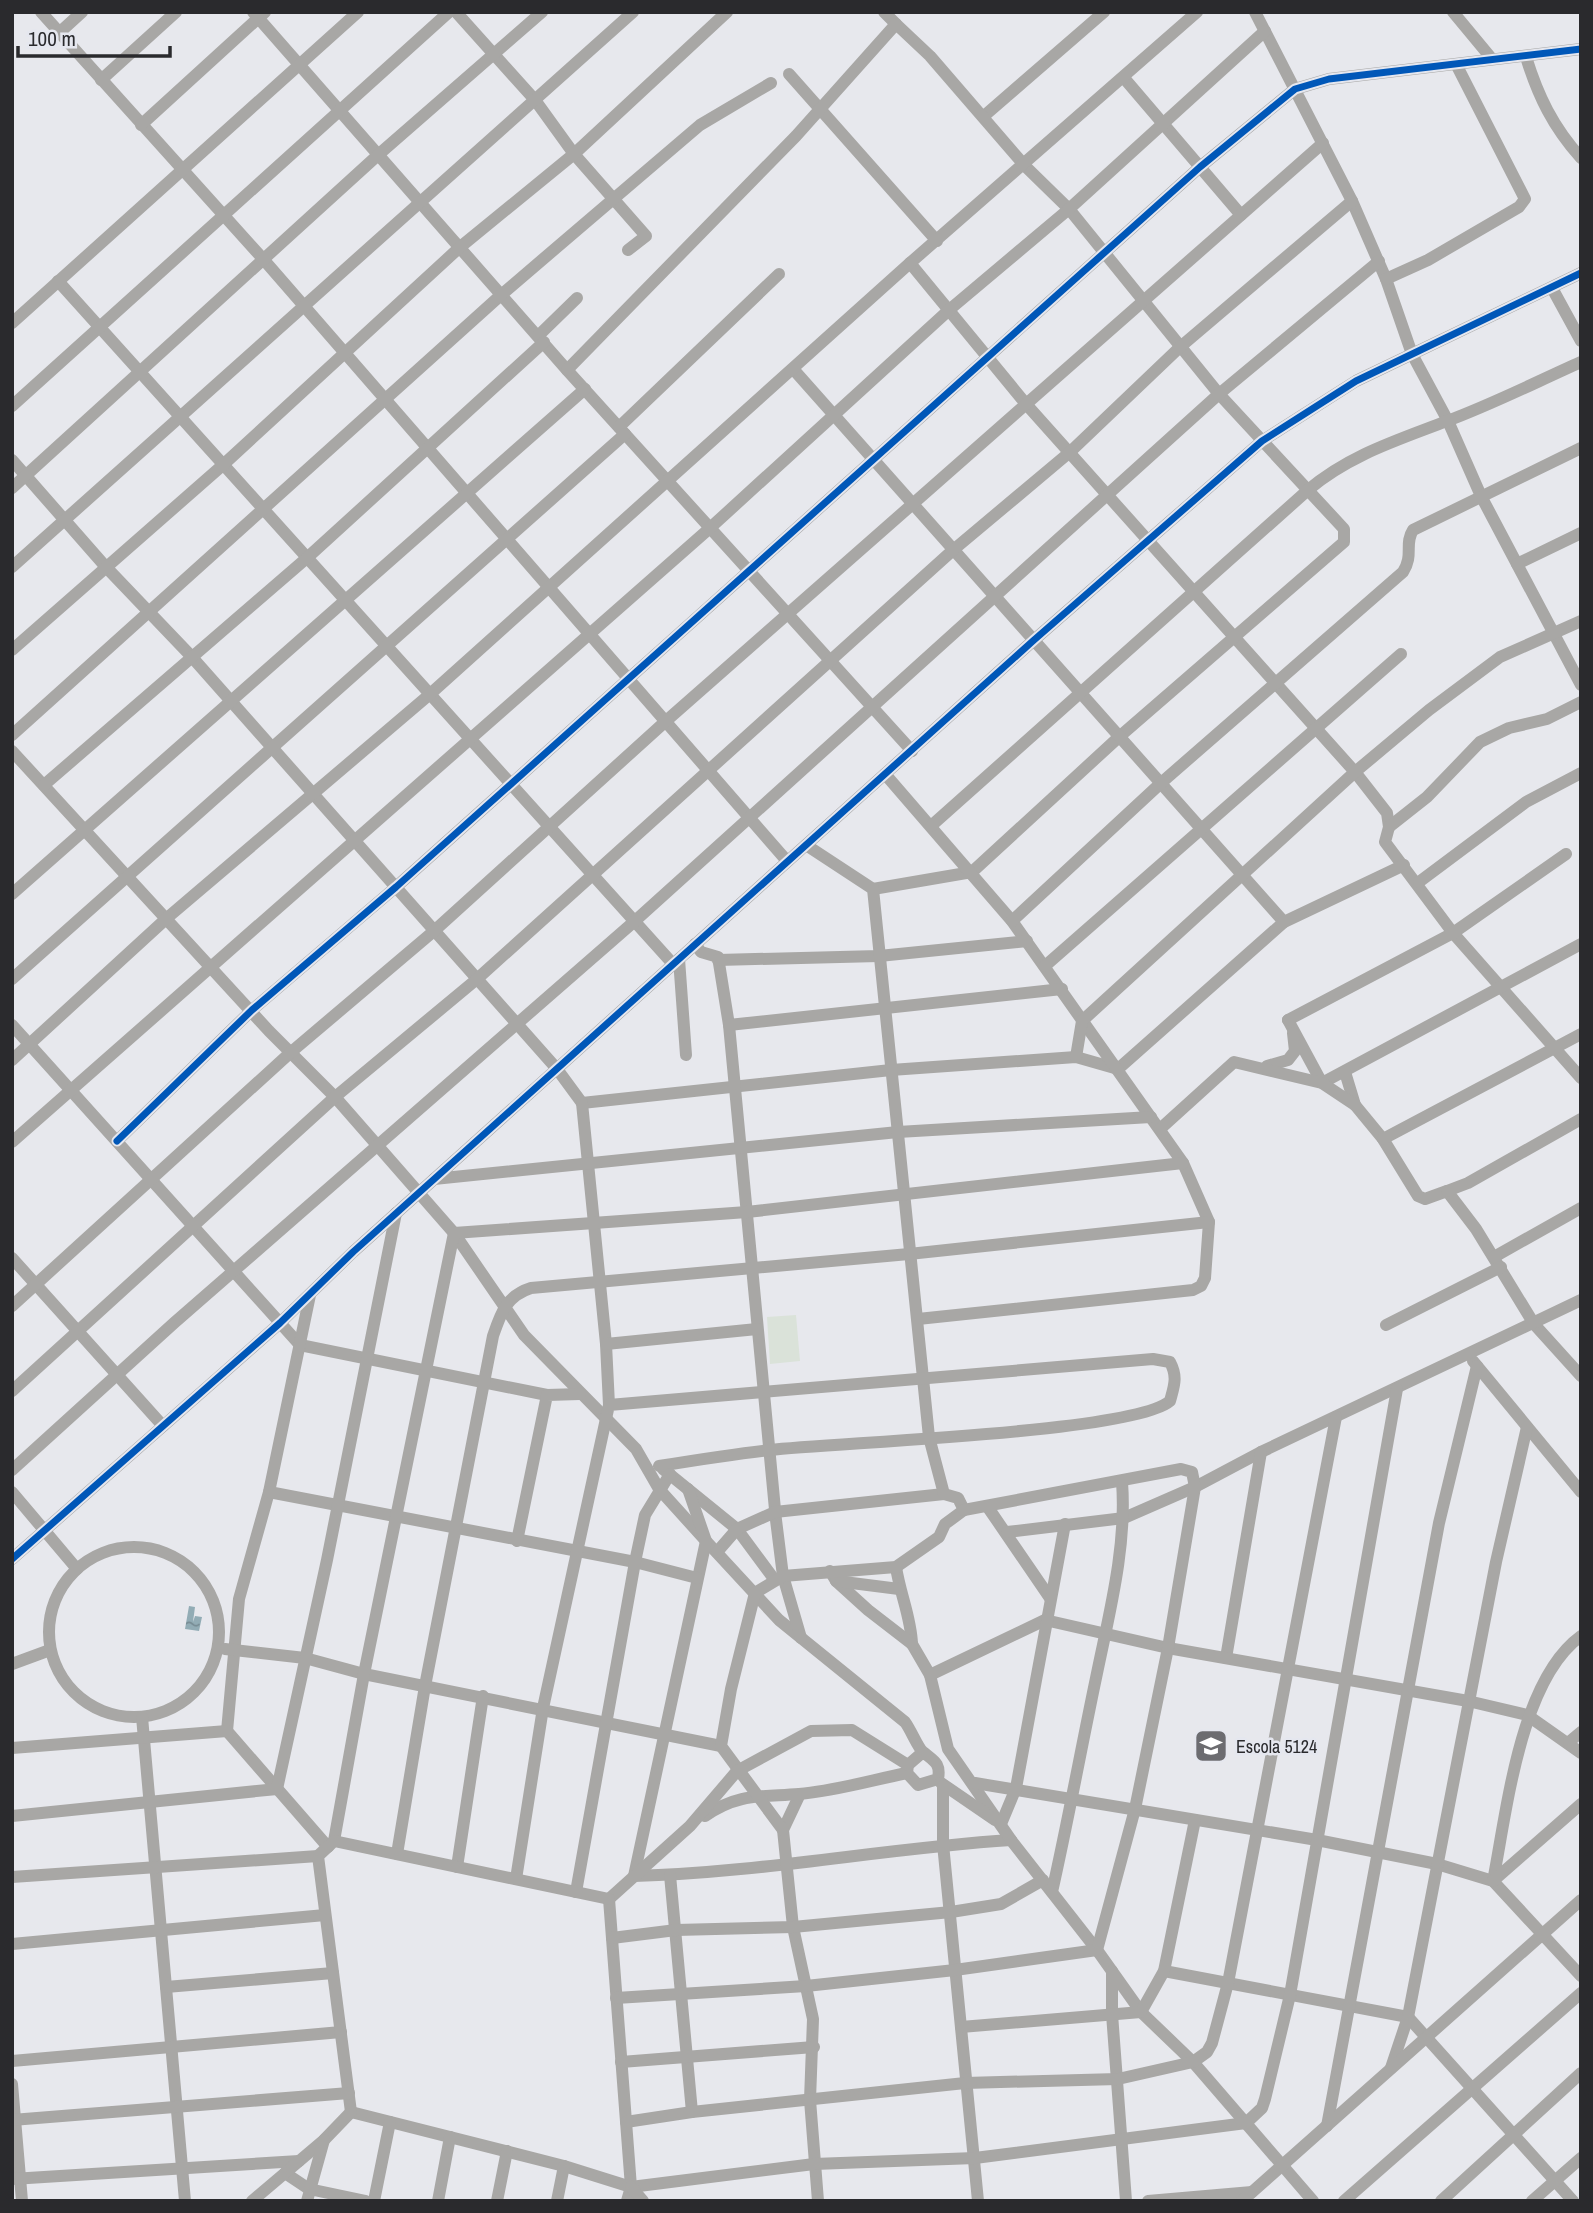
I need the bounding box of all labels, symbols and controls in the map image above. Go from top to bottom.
scale bar [18,14,170,58]
text: 100 m [28,24,76,53]
school or university icon: Escola 5124 [1192,1727,1230,1765]
place label: Escola 5124 [1236,1734,1317,1759]

